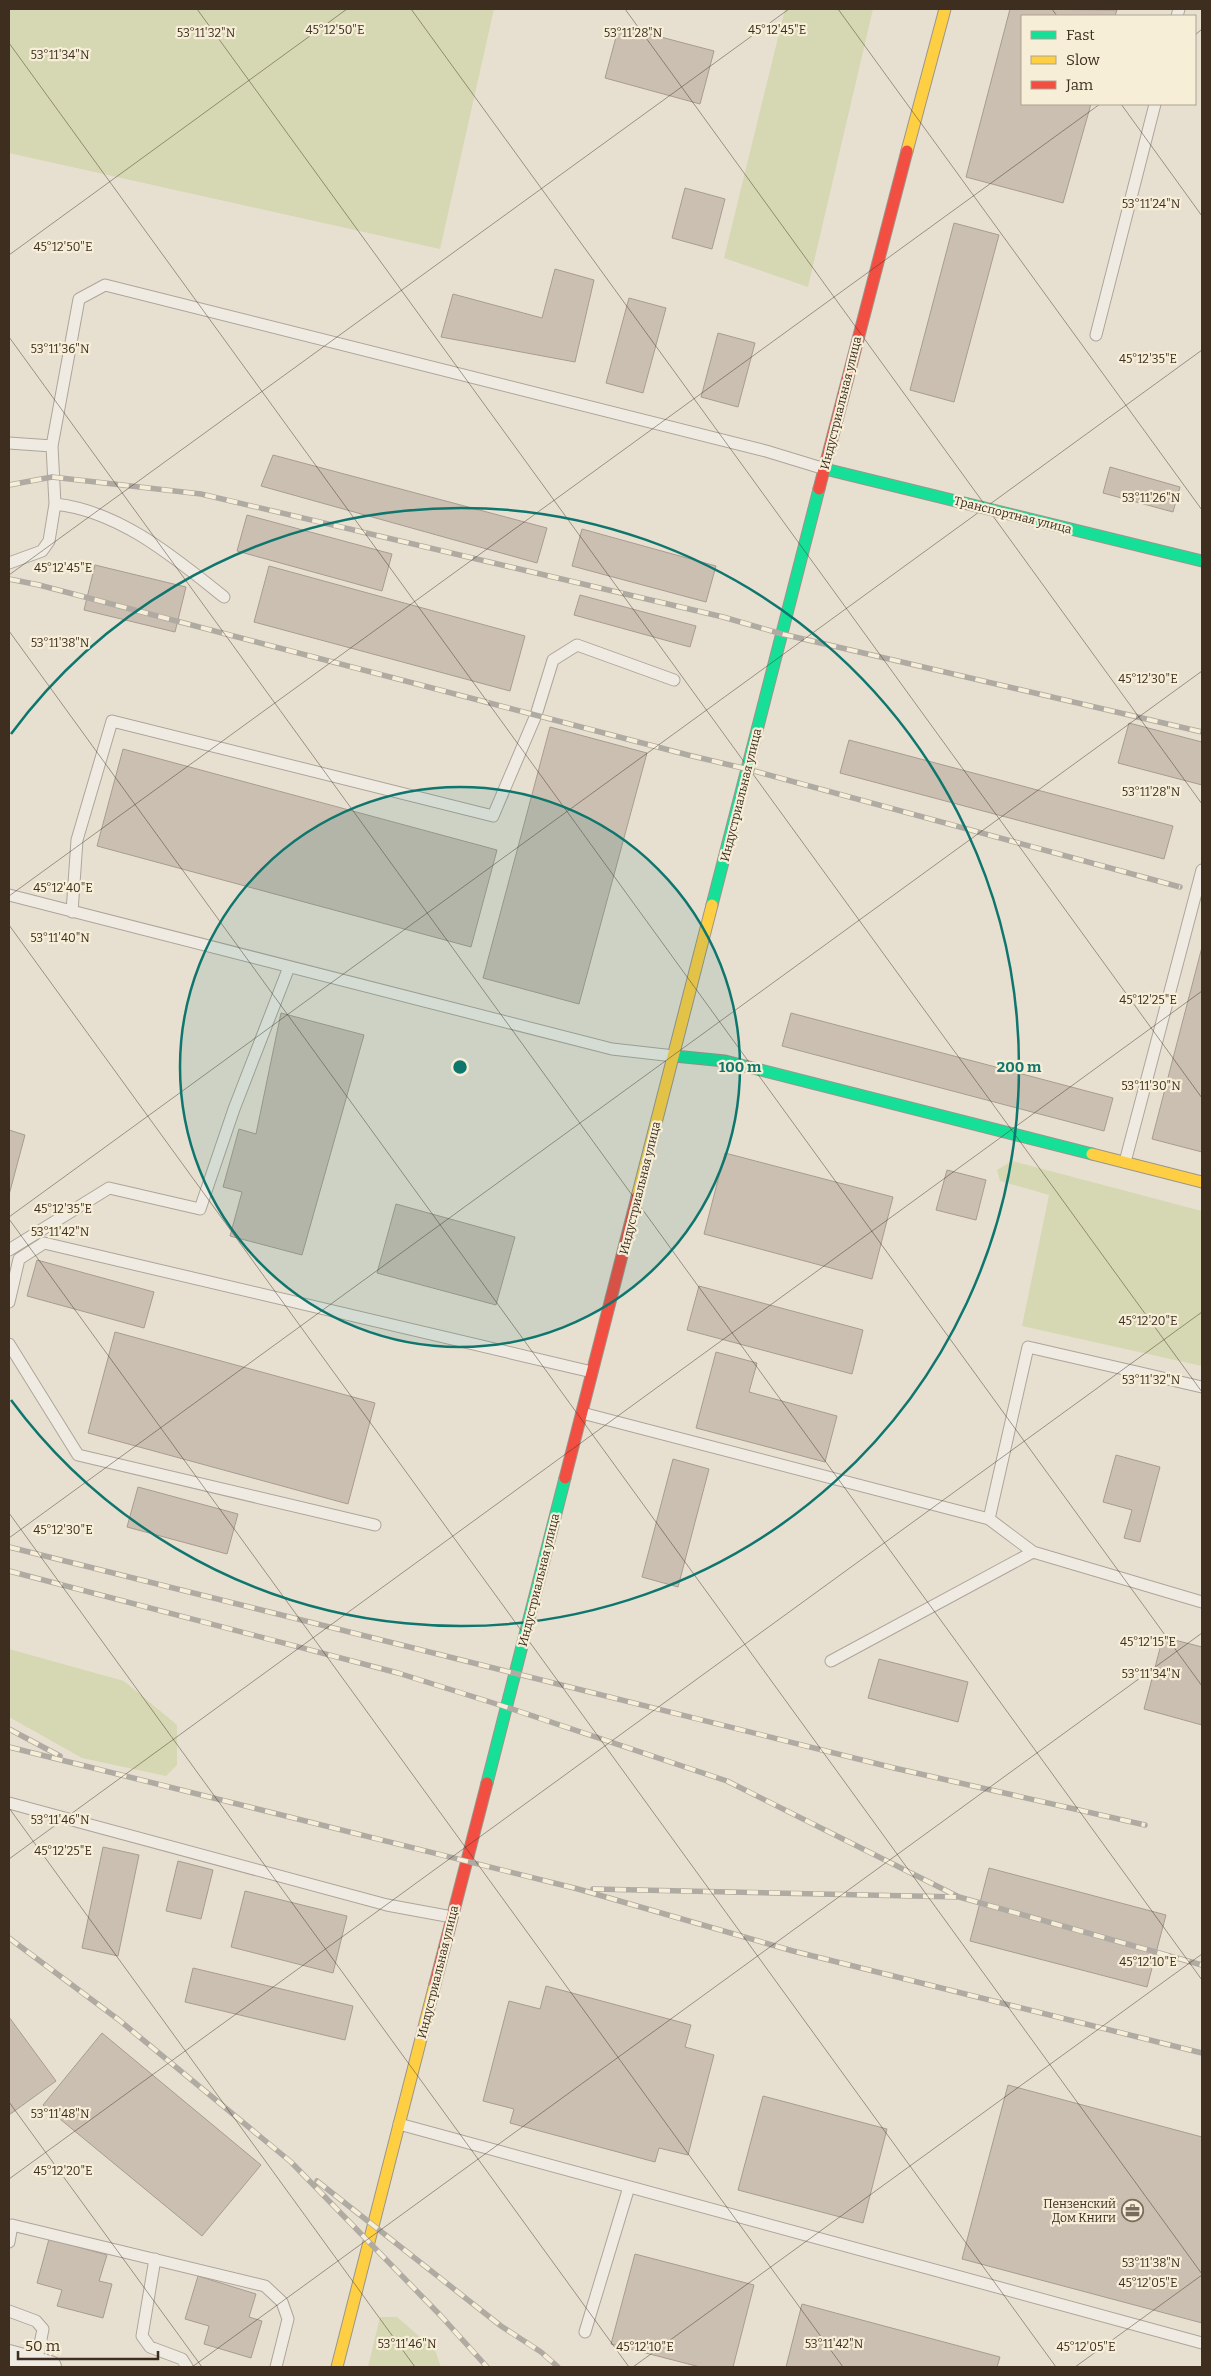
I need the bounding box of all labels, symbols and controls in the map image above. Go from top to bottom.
legend [1021,15,1196,105]
text: 45°12'50"E [306,23,364,37]
text: 45°12'45"E [748,23,806,37]
text: 53°11'32"N [177,26,236,40]
text: 53°11'28"N [604,26,663,40]
text: Fast [1066,26,1095,44]
text: 53°11'34"N [31,48,90,62]
text: Slow [1066,51,1101,69]
text: Jam [1065,76,1094,94]
text: 53°11'24"N [1122,197,1181,211]
text: 45°12'50"E [34,240,92,254]
street label: Индустриальная улица [818,334,864,471]
text: 53°11'36"N [31,342,90,356]
text: 45°12'35"E [1119,352,1177,366]
text: 53°11'26"N [1122,491,1181,505]
street label: Транспортная улица [953,494,1074,537]
text: 45°12'45"E [34,561,92,575]
text: 53°11'38"N [31,636,90,650]
text: 45°12'30"E [1118,672,1178,686]
street label: Индустриальная улица [718,726,764,863]
text: 53°11'28"N [1122,785,1181,799]
text: 45°12'40"E [33,881,93,895]
text: 53°11'40"N [30,931,90,945]
text: 45°12'25"E [1119,993,1177,1007]
centre of rings [451,1058,469,1076]
text: 100 m [719,1058,762,1076]
text: 200 m [997,1058,1042,1076]
text: 53°11'30"N [1121,1079,1181,1093]
street label: Индустриальная улица [617,1119,663,1256]
text: 45°12'35"E [34,1202,92,1216]
text: 53°11'42"N [31,1225,90,1239]
text: 45°12'20"E [1118,1314,1178,1328]
text: 53°11'32"N [1122,1373,1181,1387]
street label: Индустриальная улица [516,1511,562,1648]
text: 45°12'30"E [33,1523,93,1537]
text: 45°12'15"E [1120,1635,1176,1649]
text: 53°11'34"N [1122,1667,1181,1681]
text: 53°11'46"N [30,1813,90,1827]
text: 45°12'25"E [34,1844,92,1858]
street label: Индустриальная улица [415,1903,461,2040]
text: 45°12'10"E [1119,1955,1177,1969]
text: 53°11'48"N [31,2107,90,2121]
text: 45°12'20"E [33,2164,93,2178]
place label: Пензенский Дом Книги [1043,2197,1116,2225]
office icon: Пензенский Дом Книги [1120,2199,1144,2223]
text: 53°11'38"N [1122,2256,1181,2270]
text: 45°12'05"E [1119,2276,1177,2290]
scale bar [18,2328,158,2360]
text: 50 m [25,2337,61,2355]
text: 53°11'46"N [377,2337,437,2351]
text: 53°11'42"N [805,2337,864,2351]
text: 45°12'10"E [616,2340,674,2354]
text: 45°12'05"E [1057,2340,1115,2354]

